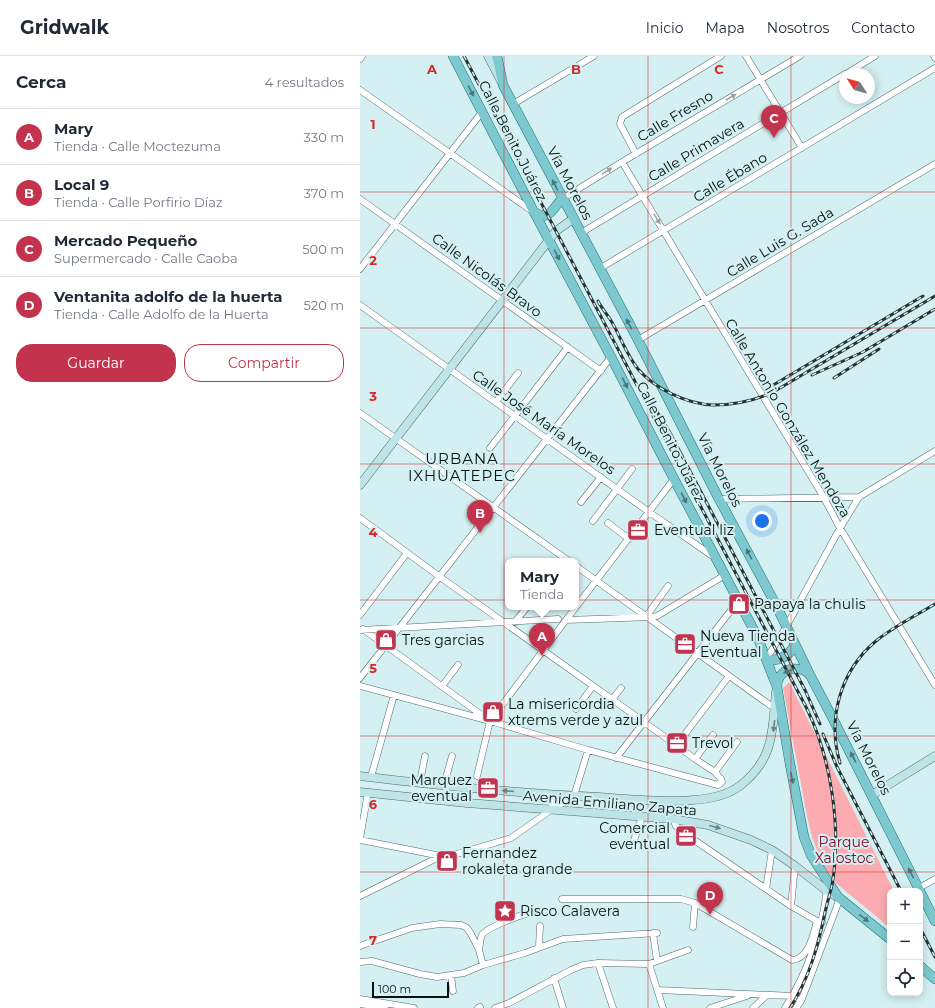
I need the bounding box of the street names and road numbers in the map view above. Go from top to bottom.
street label: Calle Benito Juárez [475,77,551,205]
street label: Calle Fresno [634,86,716,146]
street label: Calle Primavera [645,114,747,186]
street label: Vía Morelos [543,143,597,223]
street label: Calle Ébano [690,148,770,206]
street label: Calle Luis G. Sada [723,203,837,281]
street label: Calle Nicolás Bravo [428,229,546,321]
street label: Calle Antonio González Mendoza [721,315,855,521]
street label: Calle José María Morelos [469,366,619,478]
street label: Calle Benito Juárez [633,378,709,506]
street label: Vía Morelos [694,430,746,510]
street label: Vía Morelos [843,718,895,798]
street label: Avenida Emiliano Zapata [522,786,698,820]

